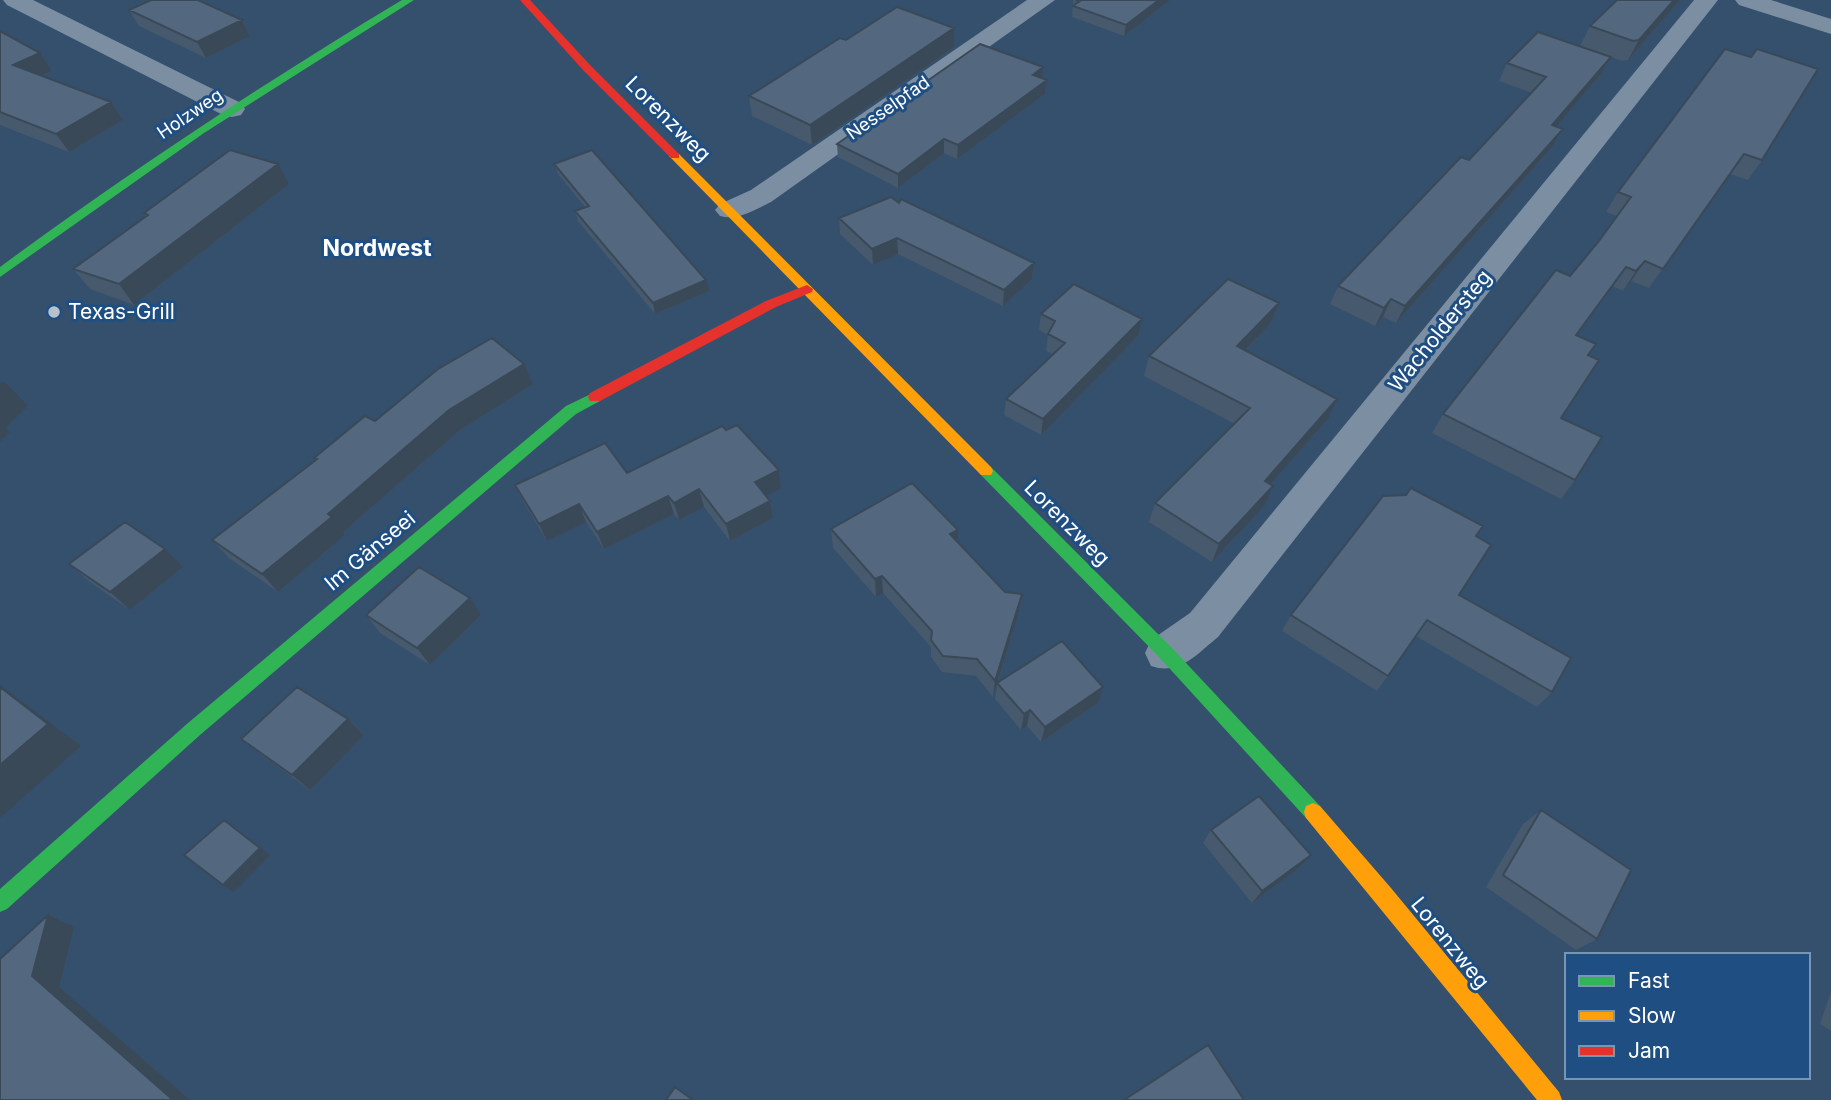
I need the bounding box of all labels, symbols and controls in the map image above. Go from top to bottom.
street label: Lorenzweg [621,71,716,166]
street label: Nesselpfad [842,71,933,144]
street label: Holzweg [153,84,226,143]
district label: Nordwest [322,234,432,262]
street label: Wacholdersteg [1383,265,1496,397]
place label: Texas-Grill [68,299,175,324]
marker: Texas-Grill [46,304,62,320]
street label: Lorenzweg [1020,475,1115,570]
street label: Im Gänseei [319,506,420,596]
street label: Lorenzweg [1406,892,1495,993]
legend [1565,953,1810,1079]
text: Fast [1628,968,1670,993]
text: Slow [1628,1003,1676,1028]
text: Jam [1628,1038,1670,1063]

